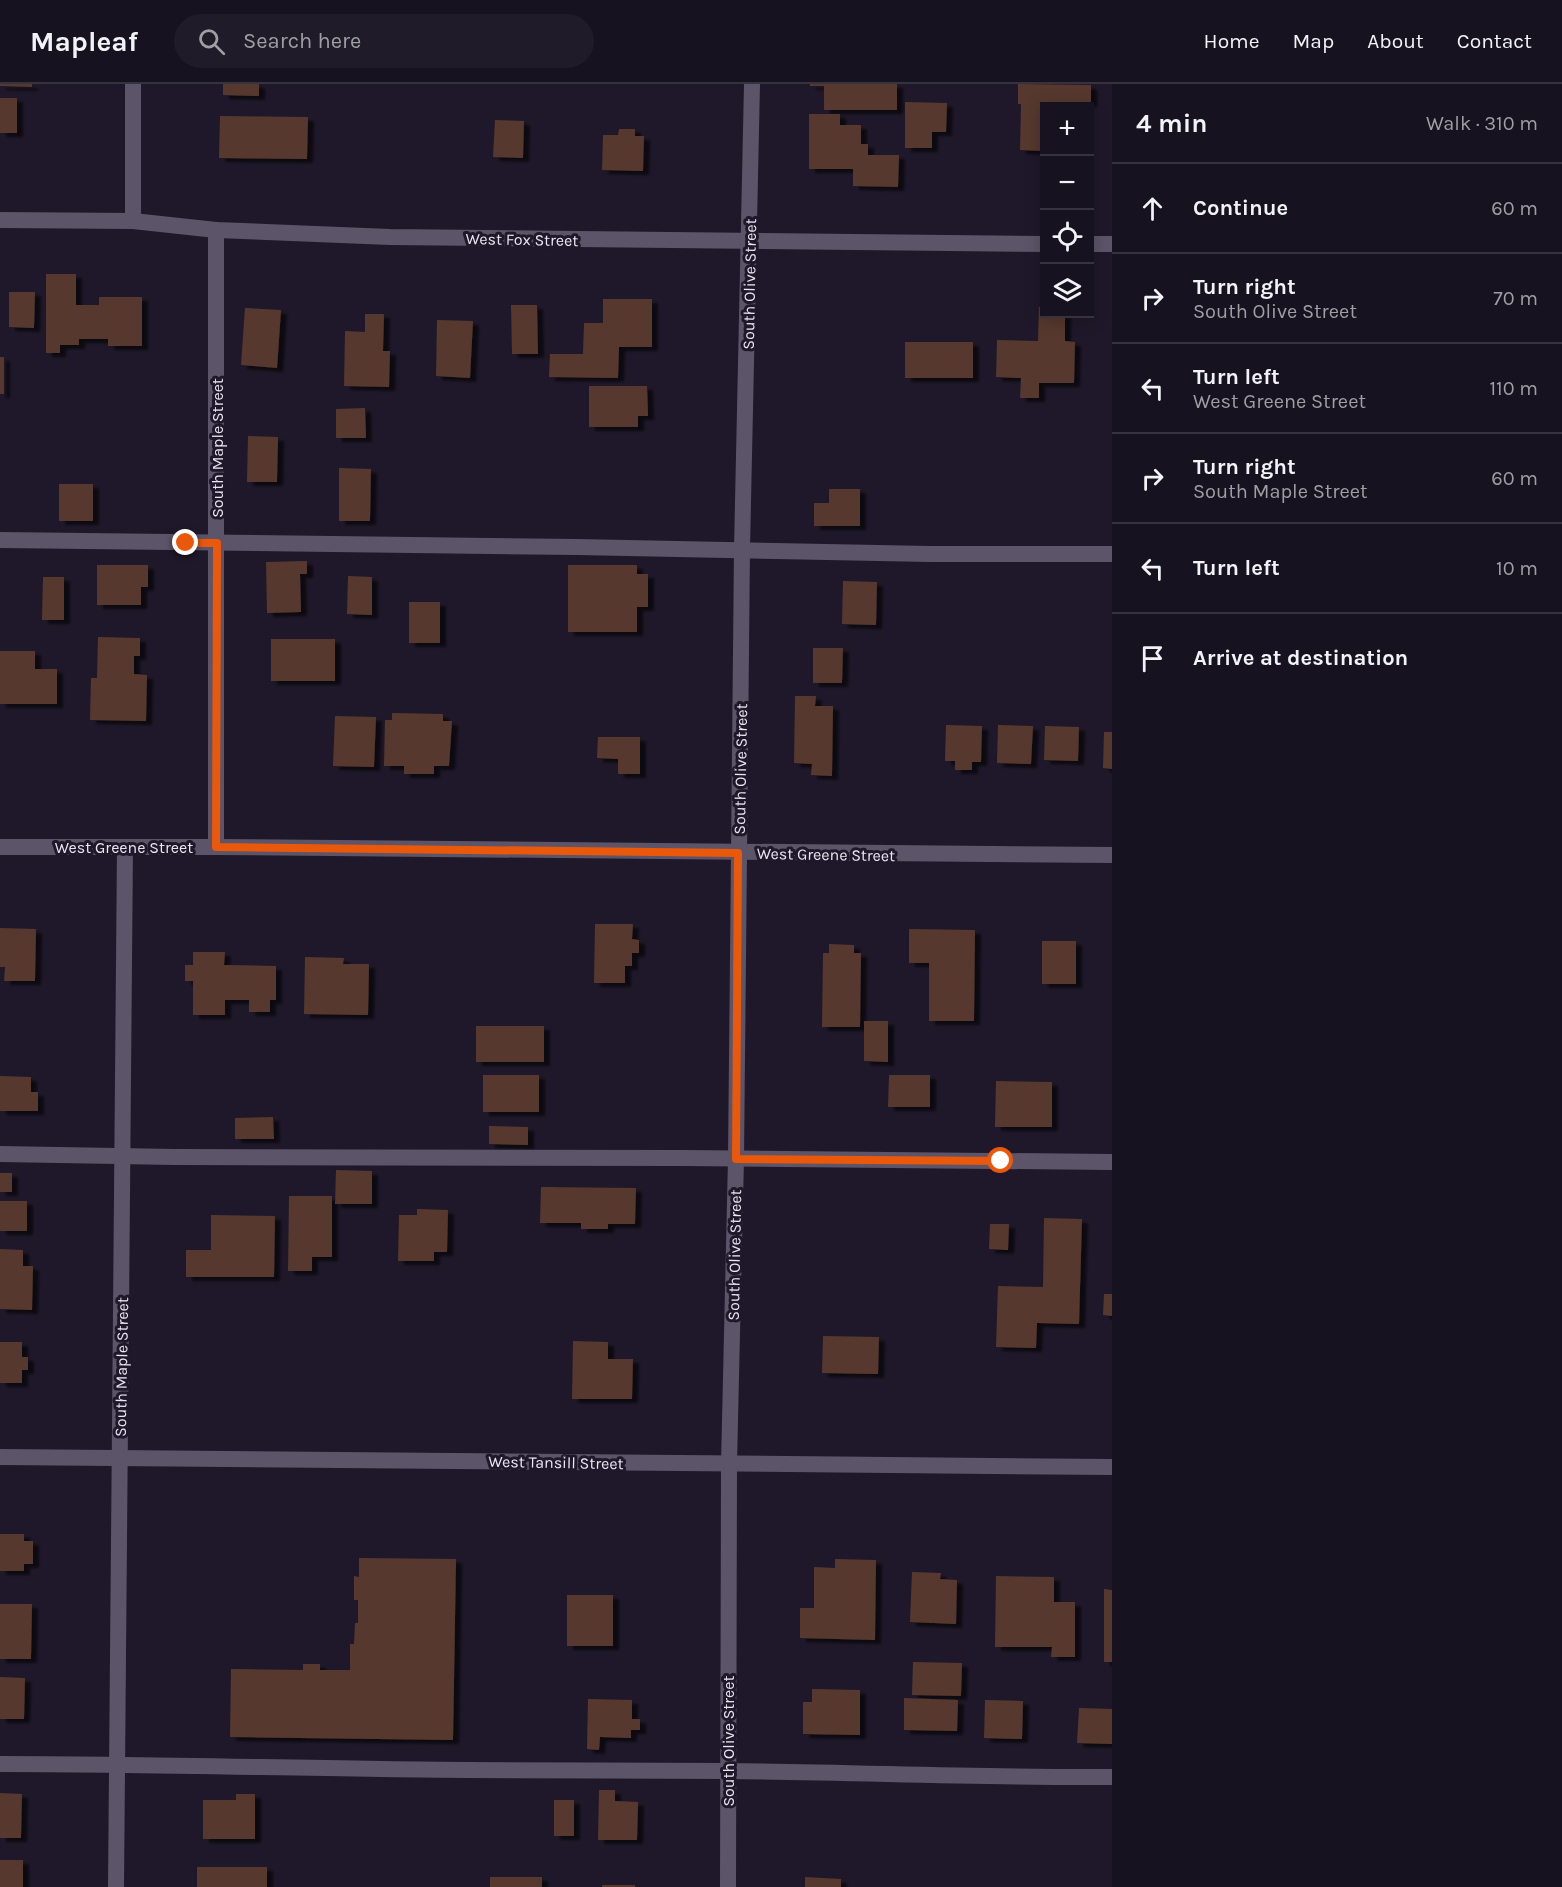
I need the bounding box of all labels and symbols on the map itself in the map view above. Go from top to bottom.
street label: South Olive Street [739,218,760,350]
street label: West Fox Street [465,229,579,250]
street label: South Maple Street [208,378,227,518]
route end [172,529,198,555]
street label: South Olive Street [730,703,751,835]
street label: West Greene Street [55,838,193,857]
street label: West Greene Street [757,844,895,865]
route start [987,1147,1013,1173]
street label: South Olive Street [724,1189,745,1321]
street label: South Maple Street [111,1297,132,1437]
street label: West Tansill Street [488,1452,624,1473]
street label: South Olive Street [719,1675,738,1807]

